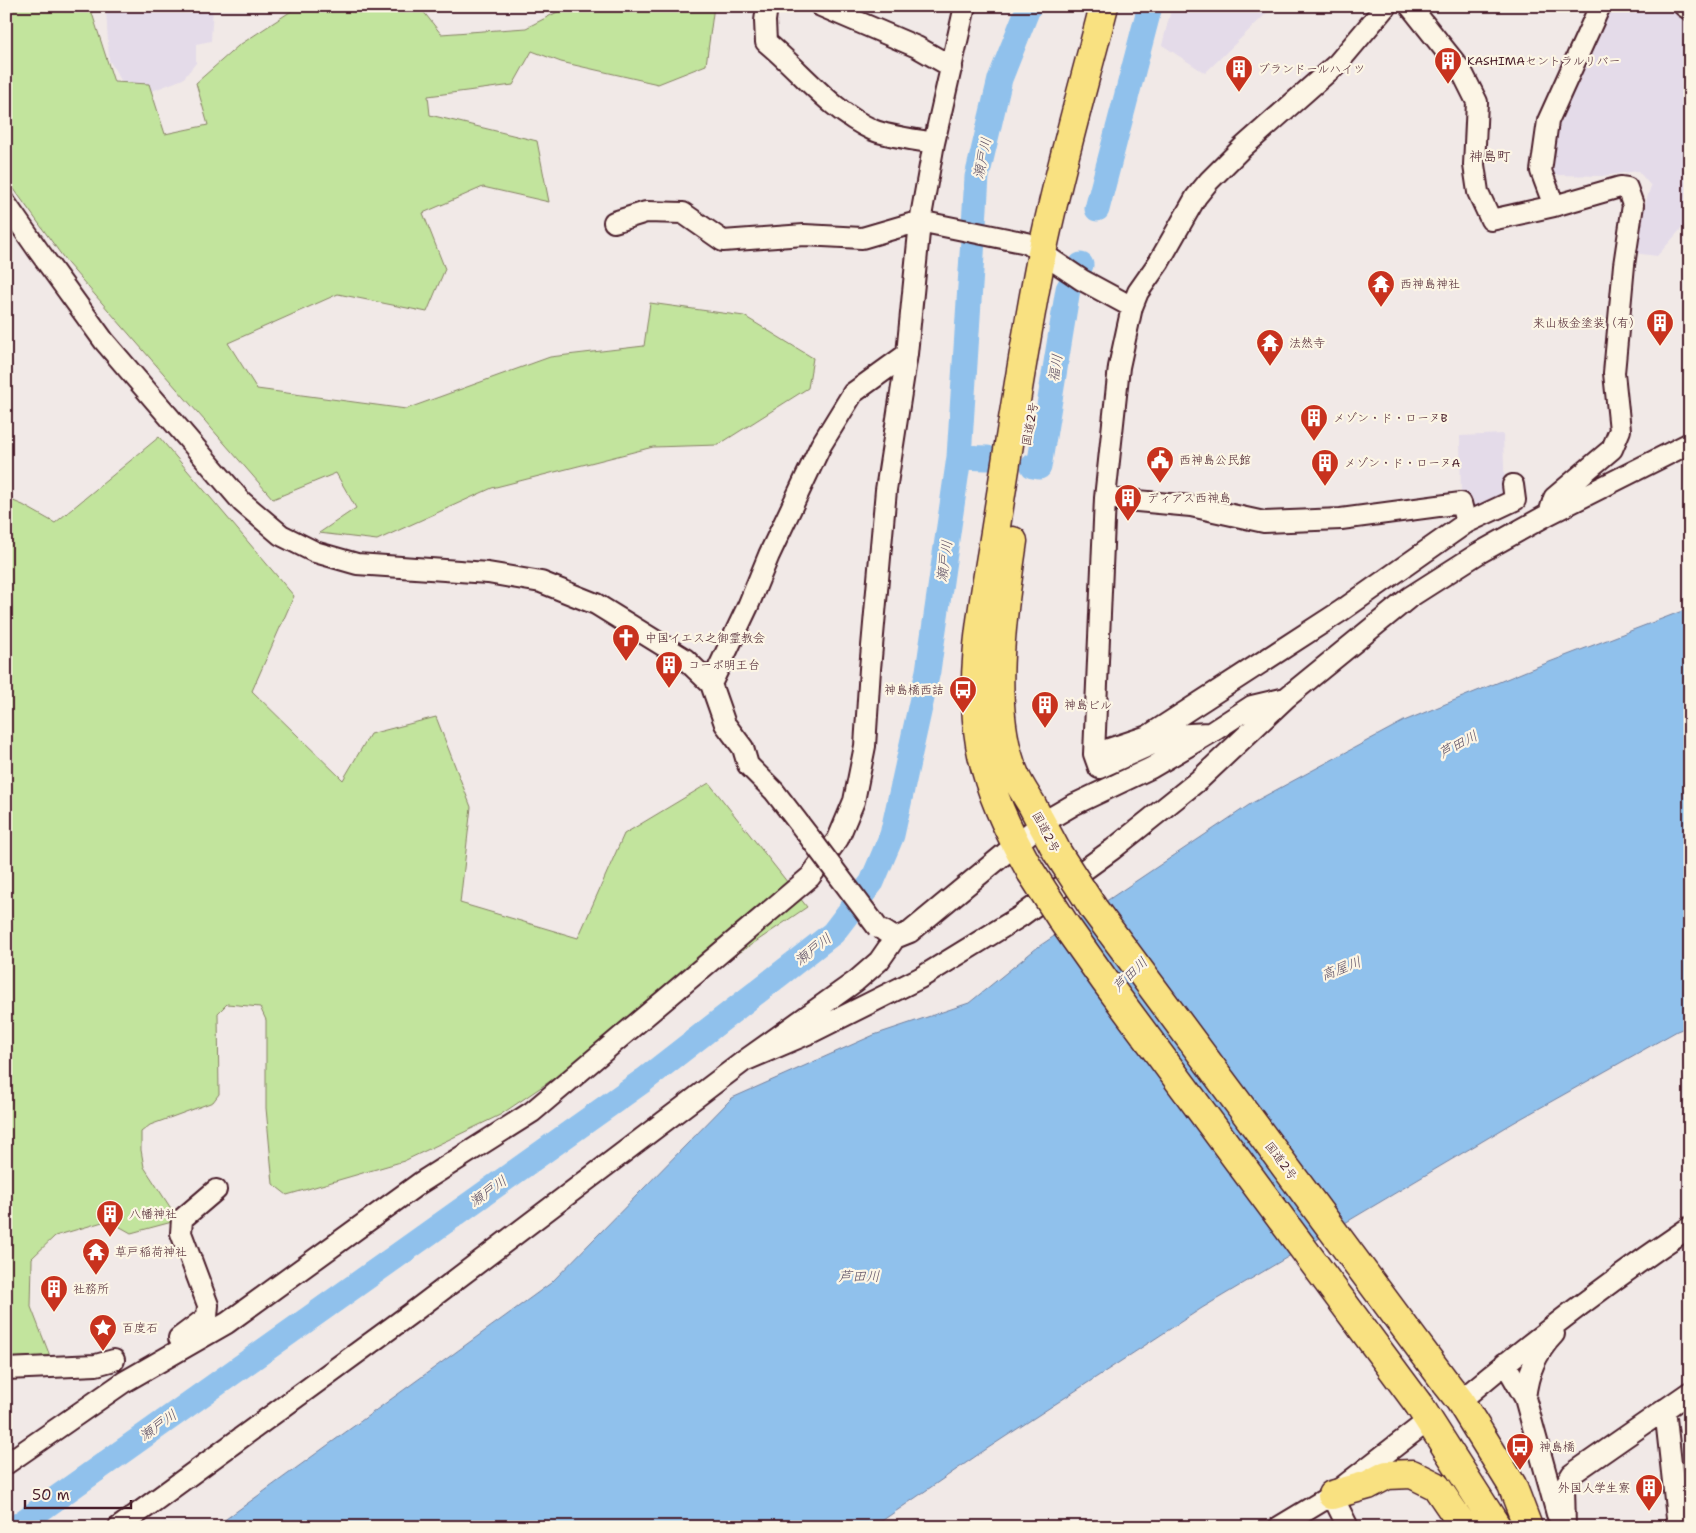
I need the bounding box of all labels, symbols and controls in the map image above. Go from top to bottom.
building icon: KASHIMAセントラルリバー [1433,46,1463,85]
place label: KASHIMAセントラルリバー [1467,53,1620,69]
building icon: ブランドールハイツ [1224,54,1254,93]
place label: ブランドールハイツ [1258,61,1365,77]
water label: 瀬戸川 [969,136,995,180]
district label: 神島町 [1469,147,1511,165]
temple icon: 西神島神社 [1366,269,1396,308]
place label: 西神島神社 [1400,276,1460,292]
building icon: 来山板金塗装（有） [1645,308,1675,347]
place label: 来山板金塗装（有） [1533,315,1641,331]
temple icon: 法然寺 [1255,328,1285,367]
place label: 法然寺 [1289,335,1325,351]
water label: 福川 [1044,353,1066,383]
street label: 国道2号 [1018,401,1042,447]
building icon: メゾン・ド・ローヌB [1299,403,1329,442]
place label: メゾン・ド・ローヌB [1333,410,1448,426]
public building icon: 西神島公民館 [1145,445,1175,484]
building icon: メゾン・ド・ローヌA [1310,448,1340,487]
place label: 西神島公民館 [1179,452,1251,468]
place label: メゾン・ド・ローヌA [1344,455,1461,471]
building icon: ディアス西神島 [1113,483,1143,522]
place label: ディアス西神島 [1147,490,1231,506]
water label: 瀬戸川 [932,539,956,583]
church icon: 中国イエス之御霊教会 [611,623,641,662]
place label: 中国イエス之御霊教会 [645,630,765,646]
building icon: コーポ明王台 [654,650,684,689]
place label: コーポ明王台 [688,657,760,673]
bus stop icon: 神島橋西詰 [948,675,978,714]
place label: 神島橋西詰 [884,682,944,698]
building icon: 神島ビル [1030,690,1060,729]
place label: 神島ビル [1064,697,1112,713]
water label: 芦田川 [1435,726,1481,762]
street label: 国道2号 [1029,809,1063,855]
water label: 瀬戸川 [791,929,835,969]
water label: 高屋川 [1318,952,1364,984]
water label: 芦田川 [1109,953,1151,995]
street label: 国道2号 [1261,1138,1301,1184]
water label: 瀬戸川 [466,1172,510,1210]
building icon: 八幡神社 [95,1199,125,1238]
place label: 八幡神社 [129,1206,177,1222]
temple icon: 草戸稲荷神社 [81,1237,111,1276]
place label: 草戸稲荷神社 [115,1244,187,1260]
water label: 芦田川 [838,1267,880,1285]
building icon: 社務所 [39,1274,69,1313]
place label: 社務所 [73,1281,109,1297]
place icon: 百度石 [88,1313,118,1352]
place label: 百度石 [122,1320,158,1336]
water label: 瀬戸川 [136,1406,180,1444]
bus stop icon: 神島橋 [1505,1432,1535,1471]
place label: 神島橋 [1539,1439,1575,1455]
building icon: 外国人学生寮 [1634,1473,1664,1512]
scale bar [25,1478,131,1510]
place label: 外国人学生寮 [1558,1480,1630,1496]
text: 50 m [32,1485,70,1505]

